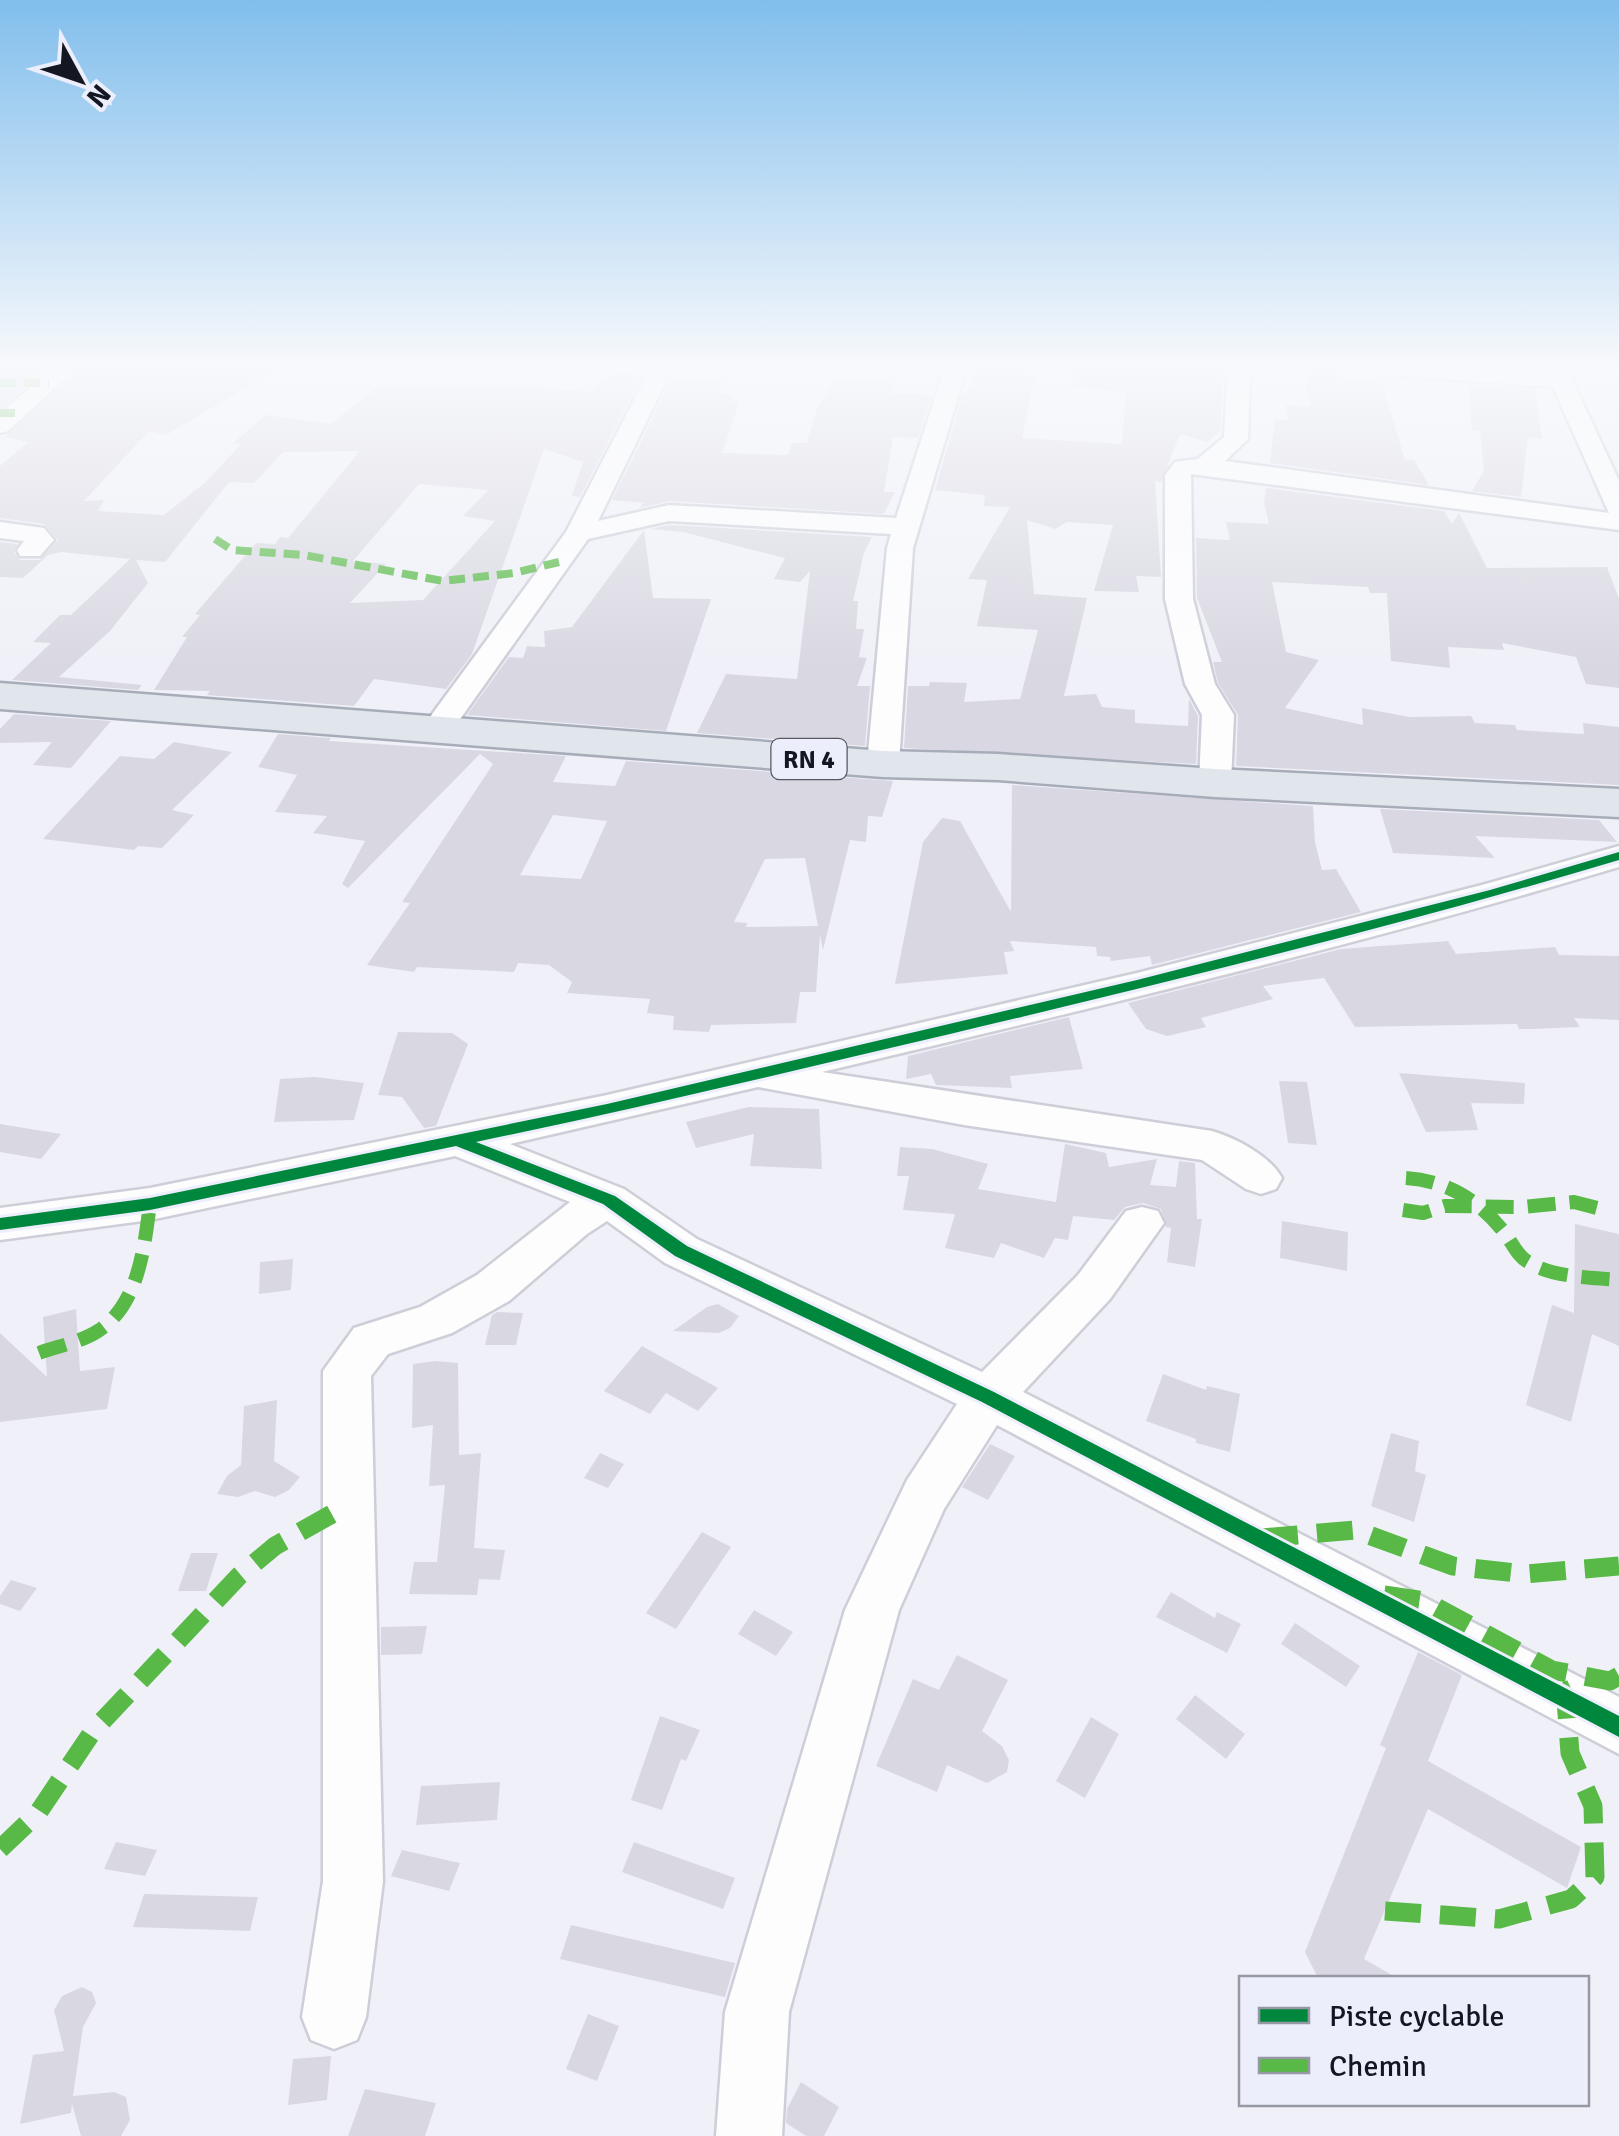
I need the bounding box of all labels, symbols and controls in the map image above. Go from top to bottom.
north arrow [30,30,130,130]
text: N [79,77,118,114]
road number: RN 4 [772,739,846,779]
legend [1239,1976,1589,2106]
text: Piste cyclable [1329,1998,1505,2035]
text: Chemin [1329,2048,1427,2085]

